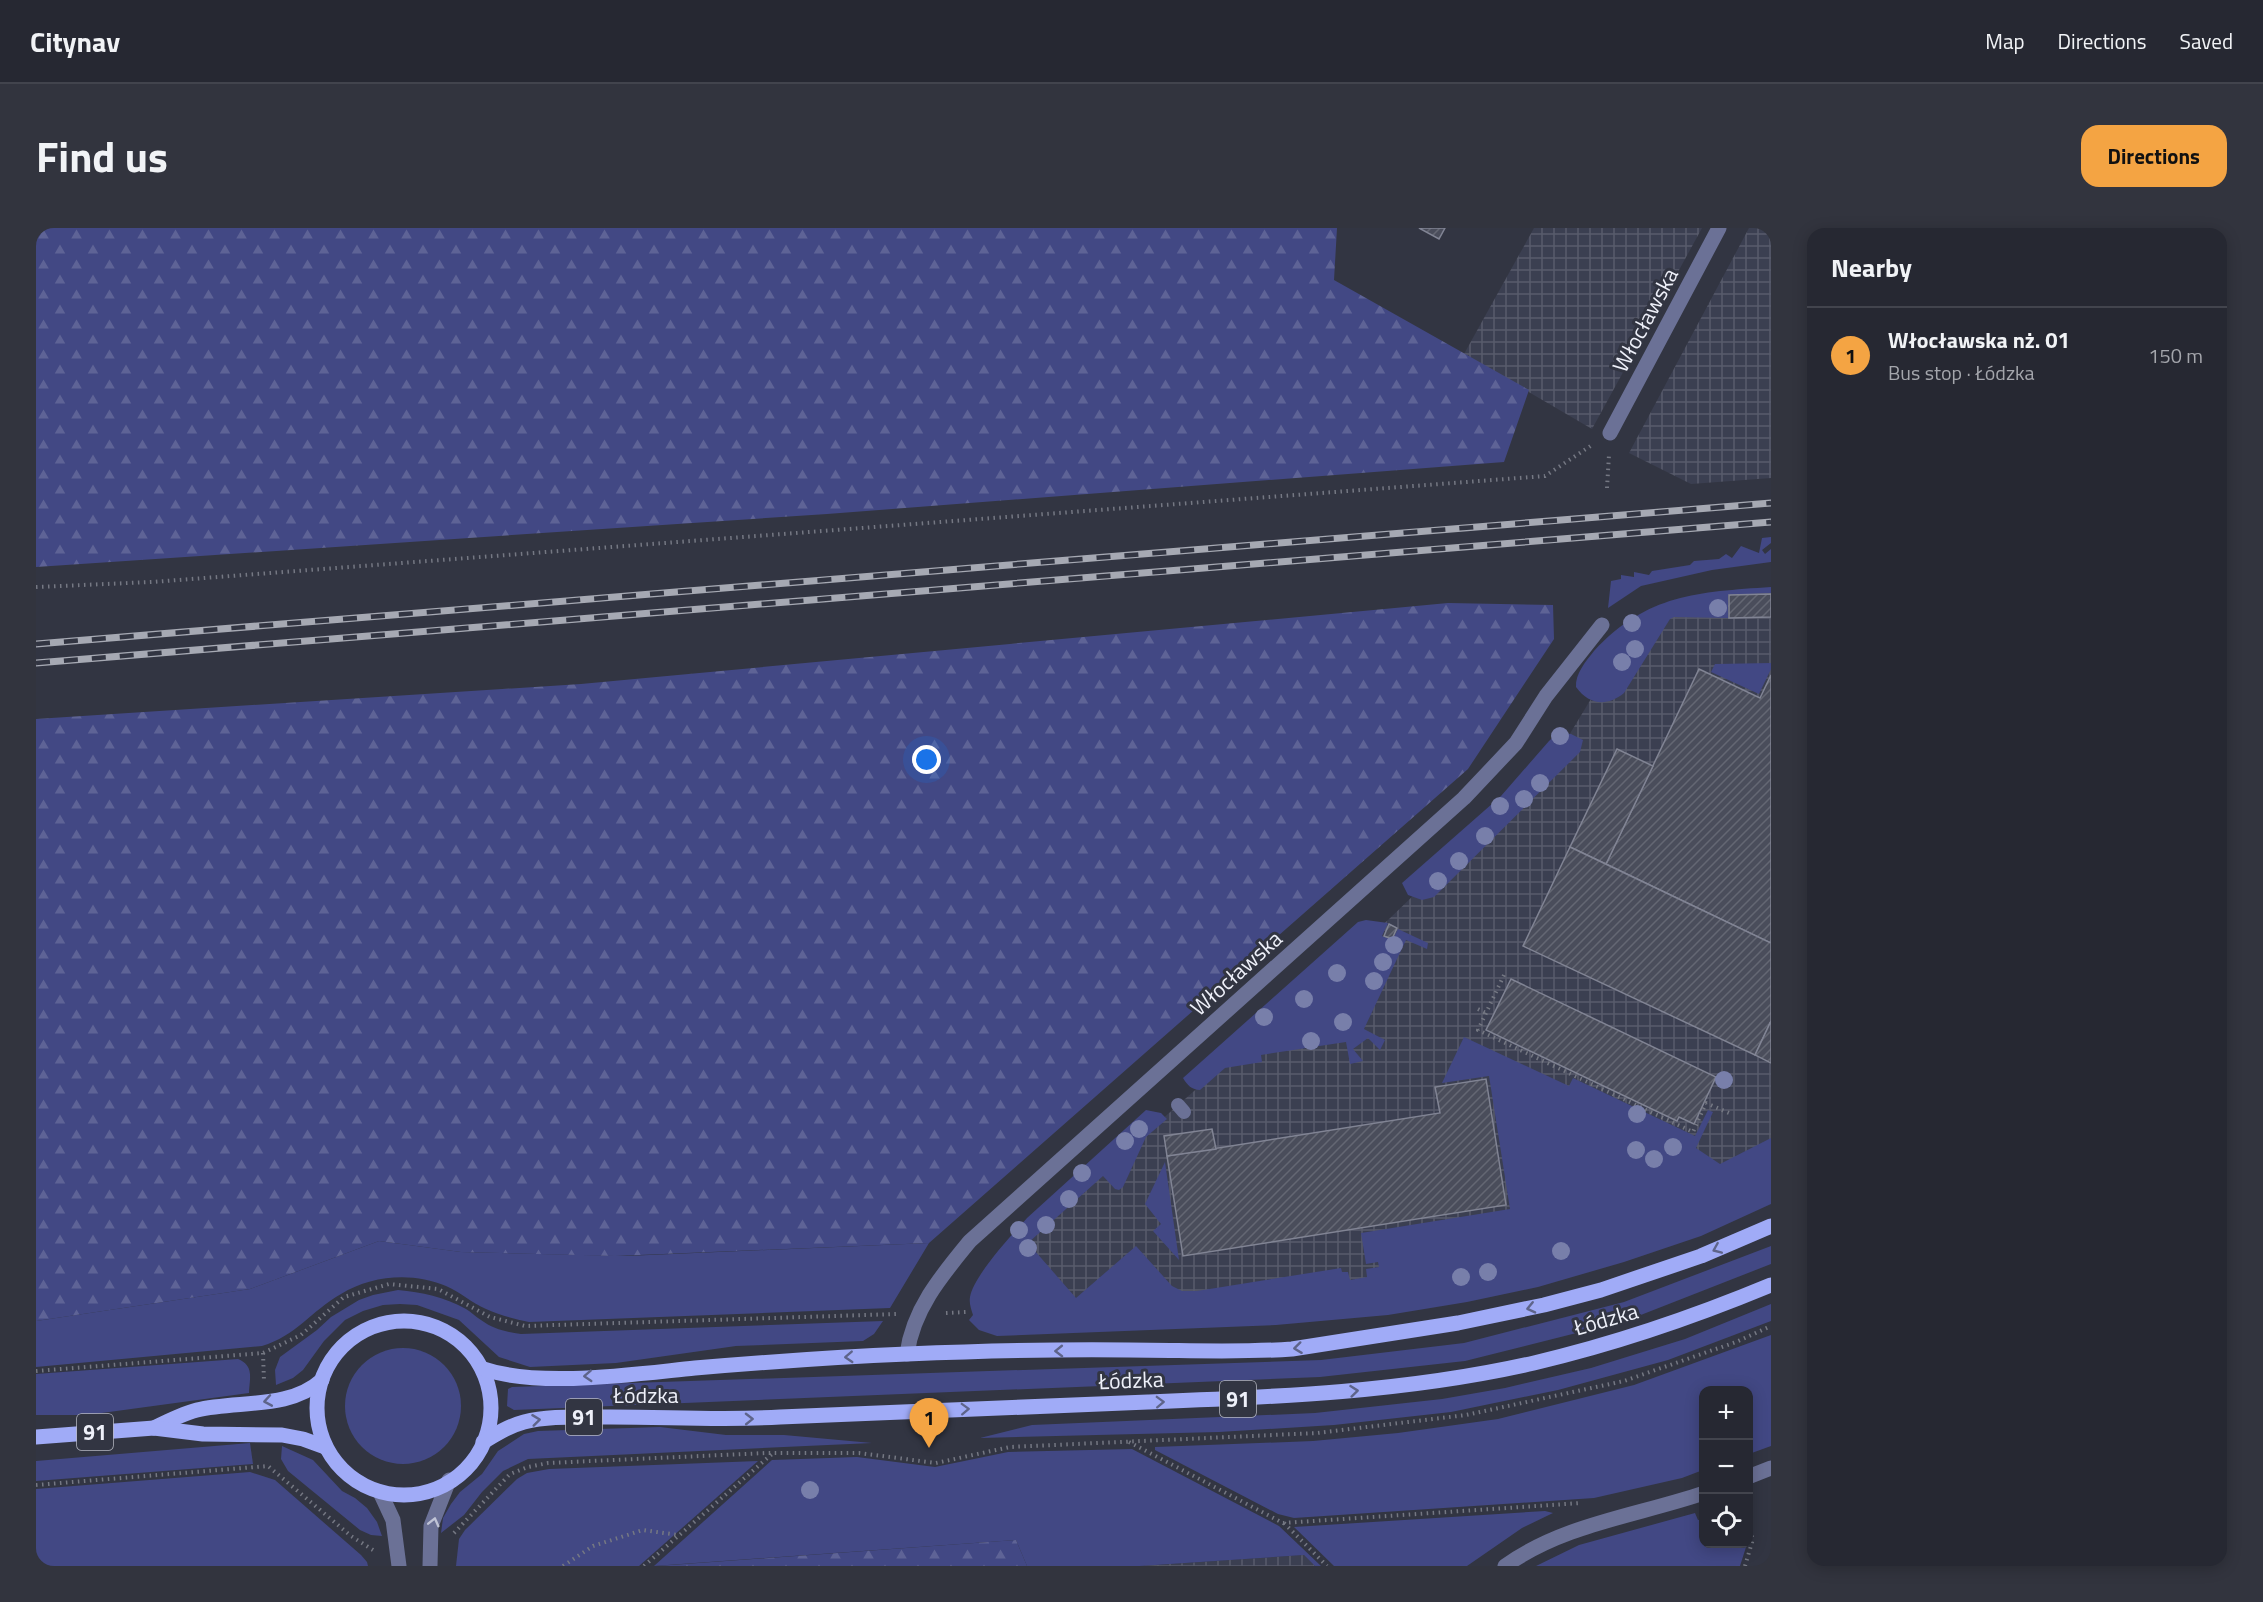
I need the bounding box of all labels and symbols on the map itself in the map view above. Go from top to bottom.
street label: Włocławska [1603,262,1687,378]
your location [912,745,941,774]
street label: Włocławska [1182,922,1290,1024]
one-way arrow [1713,1242,1724,1254]
street label: Łódzka [1569,1294,1642,1345]
one-way arrow [1527,1300,1537,1313]
one-way arrow [1293,1342,1303,1354]
one-way arrow [1054,1345,1063,1357]
one-way arrow [844,1351,853,1364]
street label: Łódzka [1097,1362,1164,1398]
one-way arrow [583,1370,592,1383]
street label: Łódzka [612,1378,679,1412]
road number: 91 [1220,1381,1256,1417]
one-way arrow [1350,1385,1359,1398]
one-way arrow [264,1394,274,1407]
one-way arrow [1155,1395,1164,1408]
pin: 1 [910,1398,948,1448]
road number: 91 [566,1399,602,1435]
one-way arrow [960,1403,969,1416]
one-way arrow [745,1412,754,1425]
road number: 91 [77,1414,113,1450]
one-way arrow [532,1414,541,1427]
one-way arrow [426,1517,439,1527]

